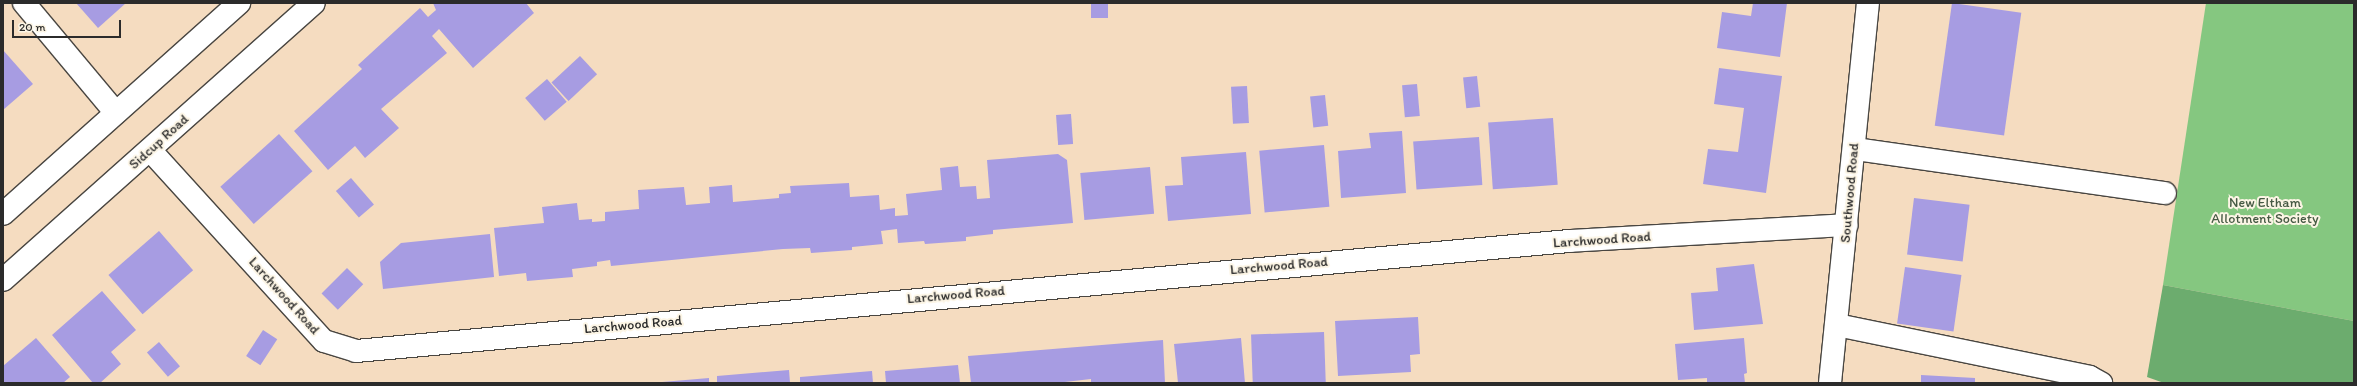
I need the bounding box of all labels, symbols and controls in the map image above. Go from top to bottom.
scale bar [14,12,123,38]
text: 20 m [19,20,46,34]
street label: Sidcup Road [126,111,192,173]
street label: Southwood Road [1837,142,1863,244]
park label: New Eltham Allotment Society [2211,195,2319,228]
street label: Larchwood Road [1552,228,1652,252]
street label: Larchwood Road [1229,253,1329,279]
street label: Larchwood Road [245,254,323,338]
street label: Larchwood Road [906,282,1006,308]
street label: Larchwood Road [583,312,683,338]

